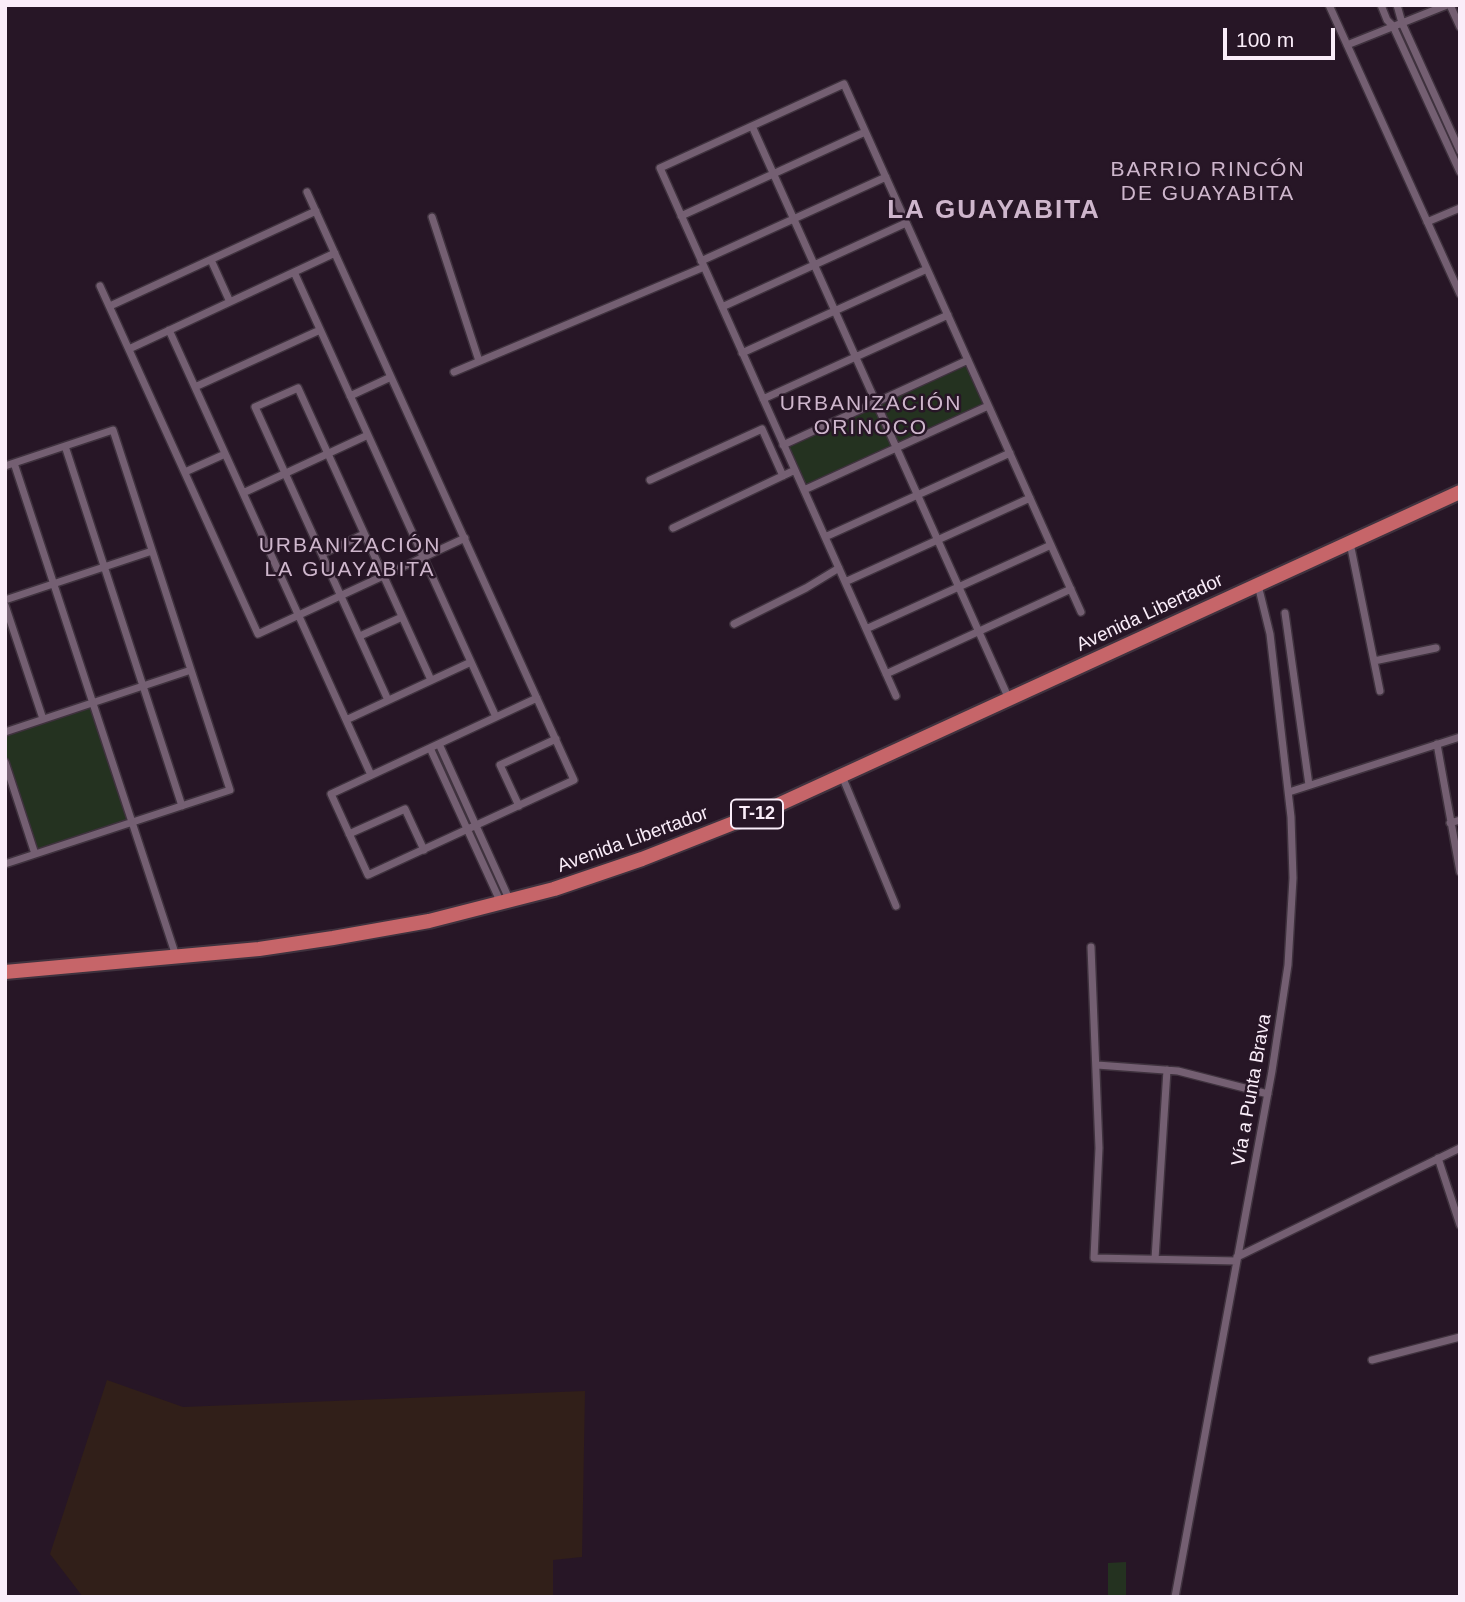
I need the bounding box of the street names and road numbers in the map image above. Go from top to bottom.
street label: Avenida Libertador [1073,569,1227,657]
road number: T-12 [731,800,783,828]
street label: Avenida Libertador [554,802,712,878]
street label: Vía a Punta Brava [1227,1012,1277,1168]

